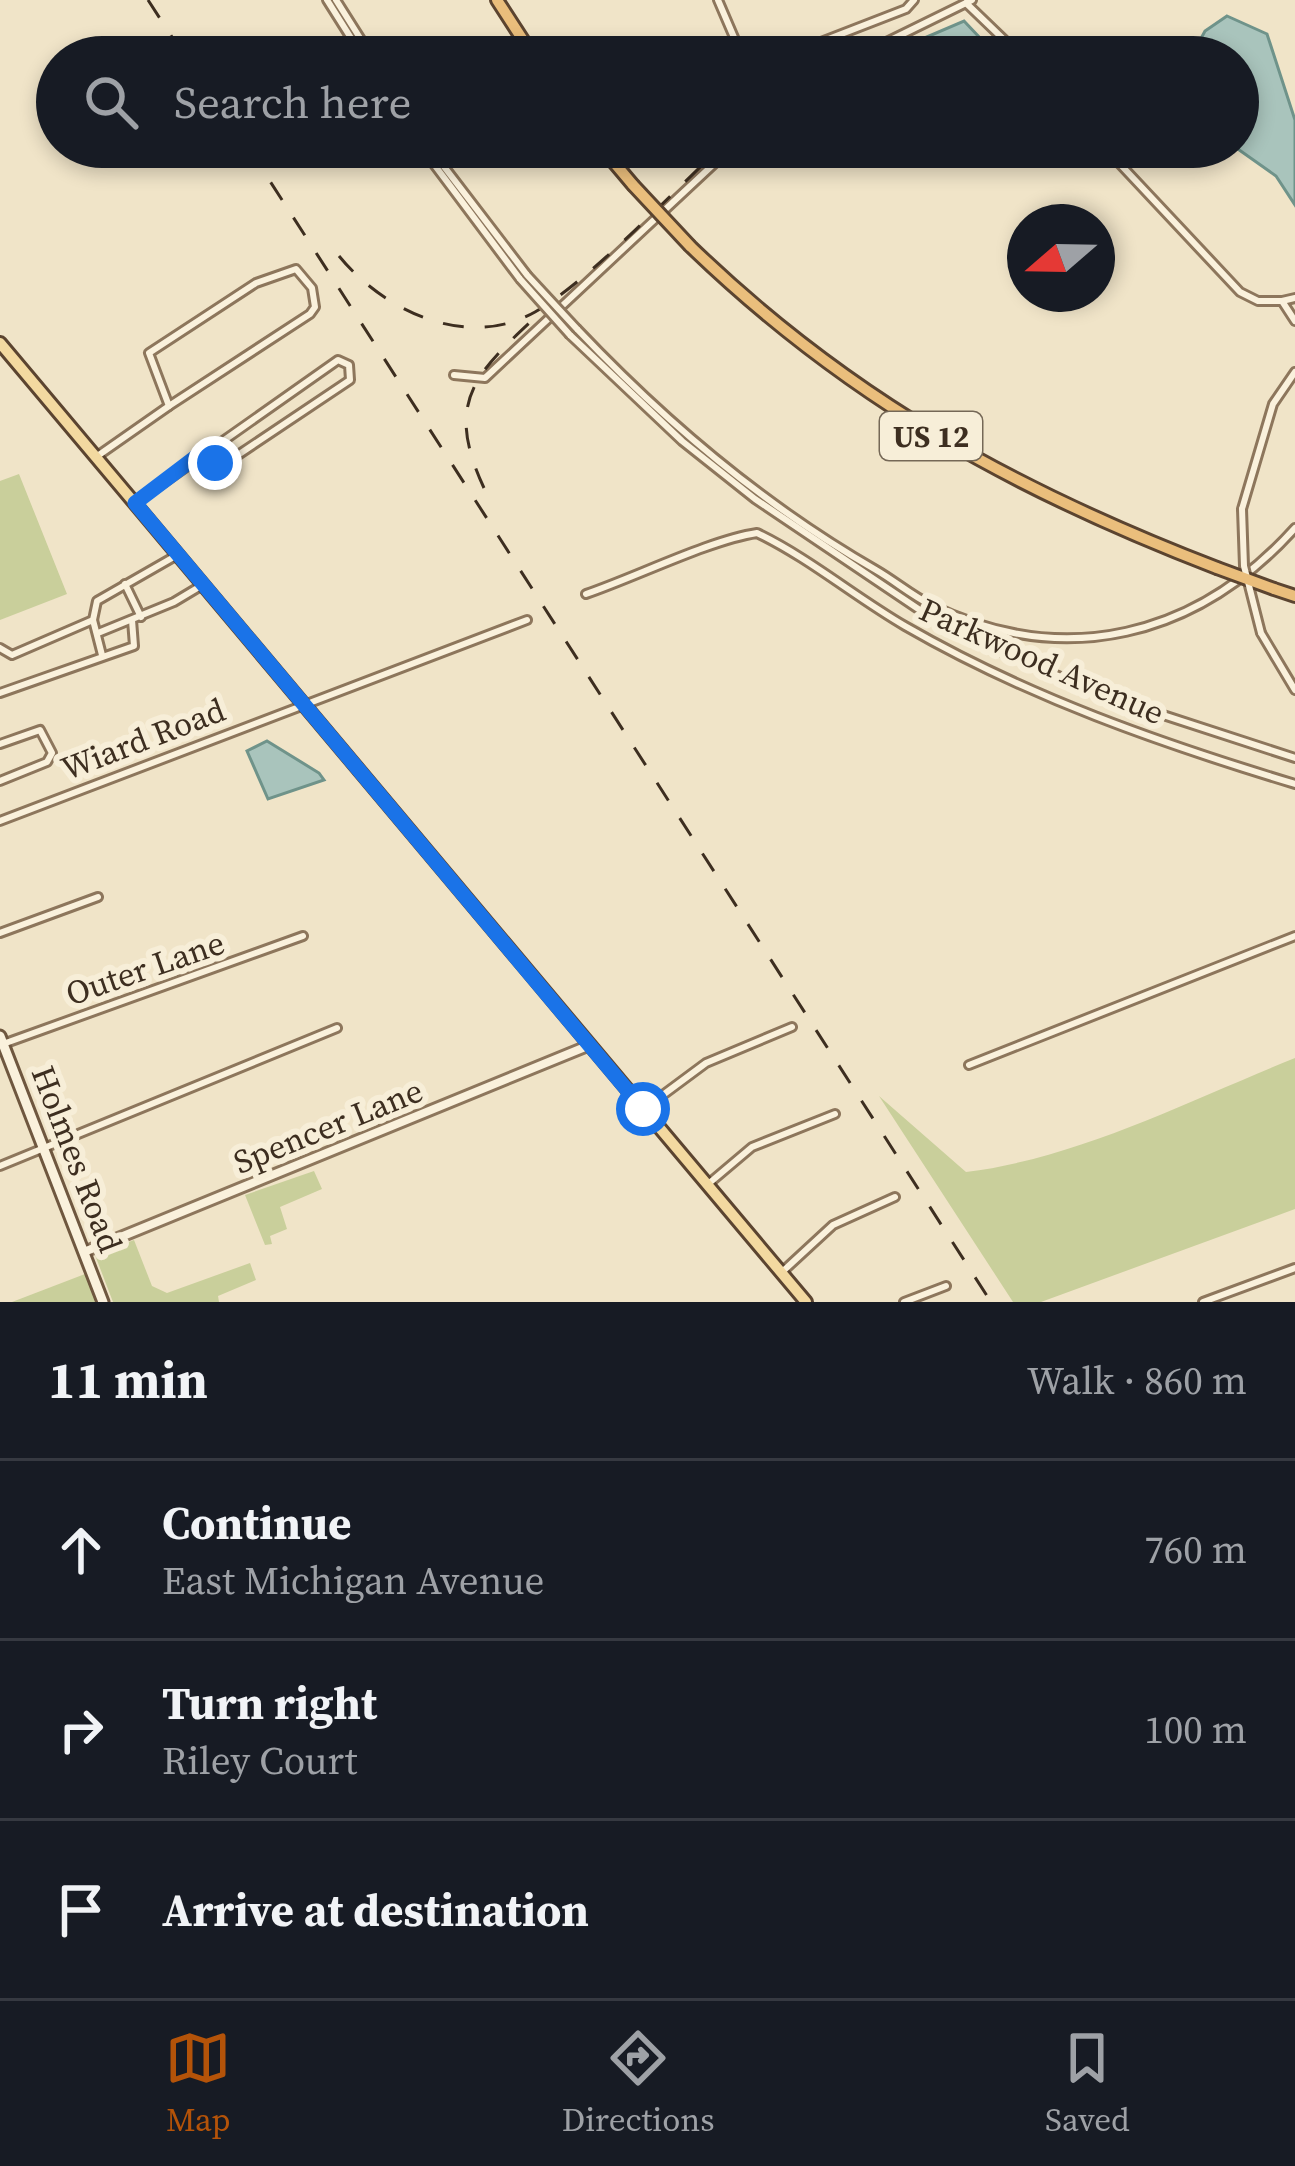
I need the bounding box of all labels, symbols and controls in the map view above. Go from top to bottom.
search box [36,36,1259,168]
icon: search [78,69,144,135]
text: Search here [174,71,411,133]
north arrow [1007,204,1115,312]
road number: US 12 [880,412,982,460]
route end [188,436,242,490]
street label: Parkwood Avenue [913,587,1171,735]
street label: Wiard Road [54,687,232,791]
street label: Outer Lane [60,920,230,1016]
street label: Holmes Road [21,1059,133,1259]
street label: Spencer Lane [227,1068,429,1184]
route start [616,1082,670,1136]
text: 11 min [48,1345,208,1415]
text: Walk · 860 m [1027,1354,1247,1407]
text: Continue [162,1492,351,1554]
icon: ahead [48,1517,114,1583]
text: 760 m [1144,1523,1247,1576]
text: East Michigan Avenue [162,1554,544,1607]
text: Turn right [162,1672,377,1734]
icon: right [48,1697,114,1763]
text: 100 m [1144,1703,1247,1756]
text: Riley Court [162,1734,357,1787]
icon: arrive [48,1877,114,1943]
text: Arrive at destination [162,1879,589,1941]
tab: Map [165,2025,231,2142]
tab: Directions [562,2025,715,2142]
tab: Saved [1045,2025,1130,2142]

